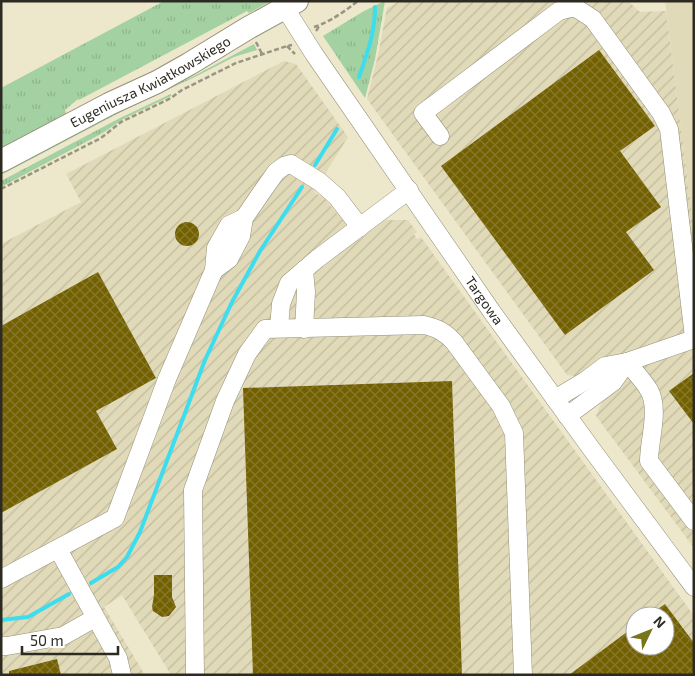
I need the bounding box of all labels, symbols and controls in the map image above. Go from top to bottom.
street label: Eugeniusza Kwiatkowskiego [67,32,233,131]
street label: Targowa [462,273,507,328]
north arrow [625,606,675,656]
text: N [650,612,670,631]
scale bar [22,624,119,656]
text: 50 m [30,631,64,649]

